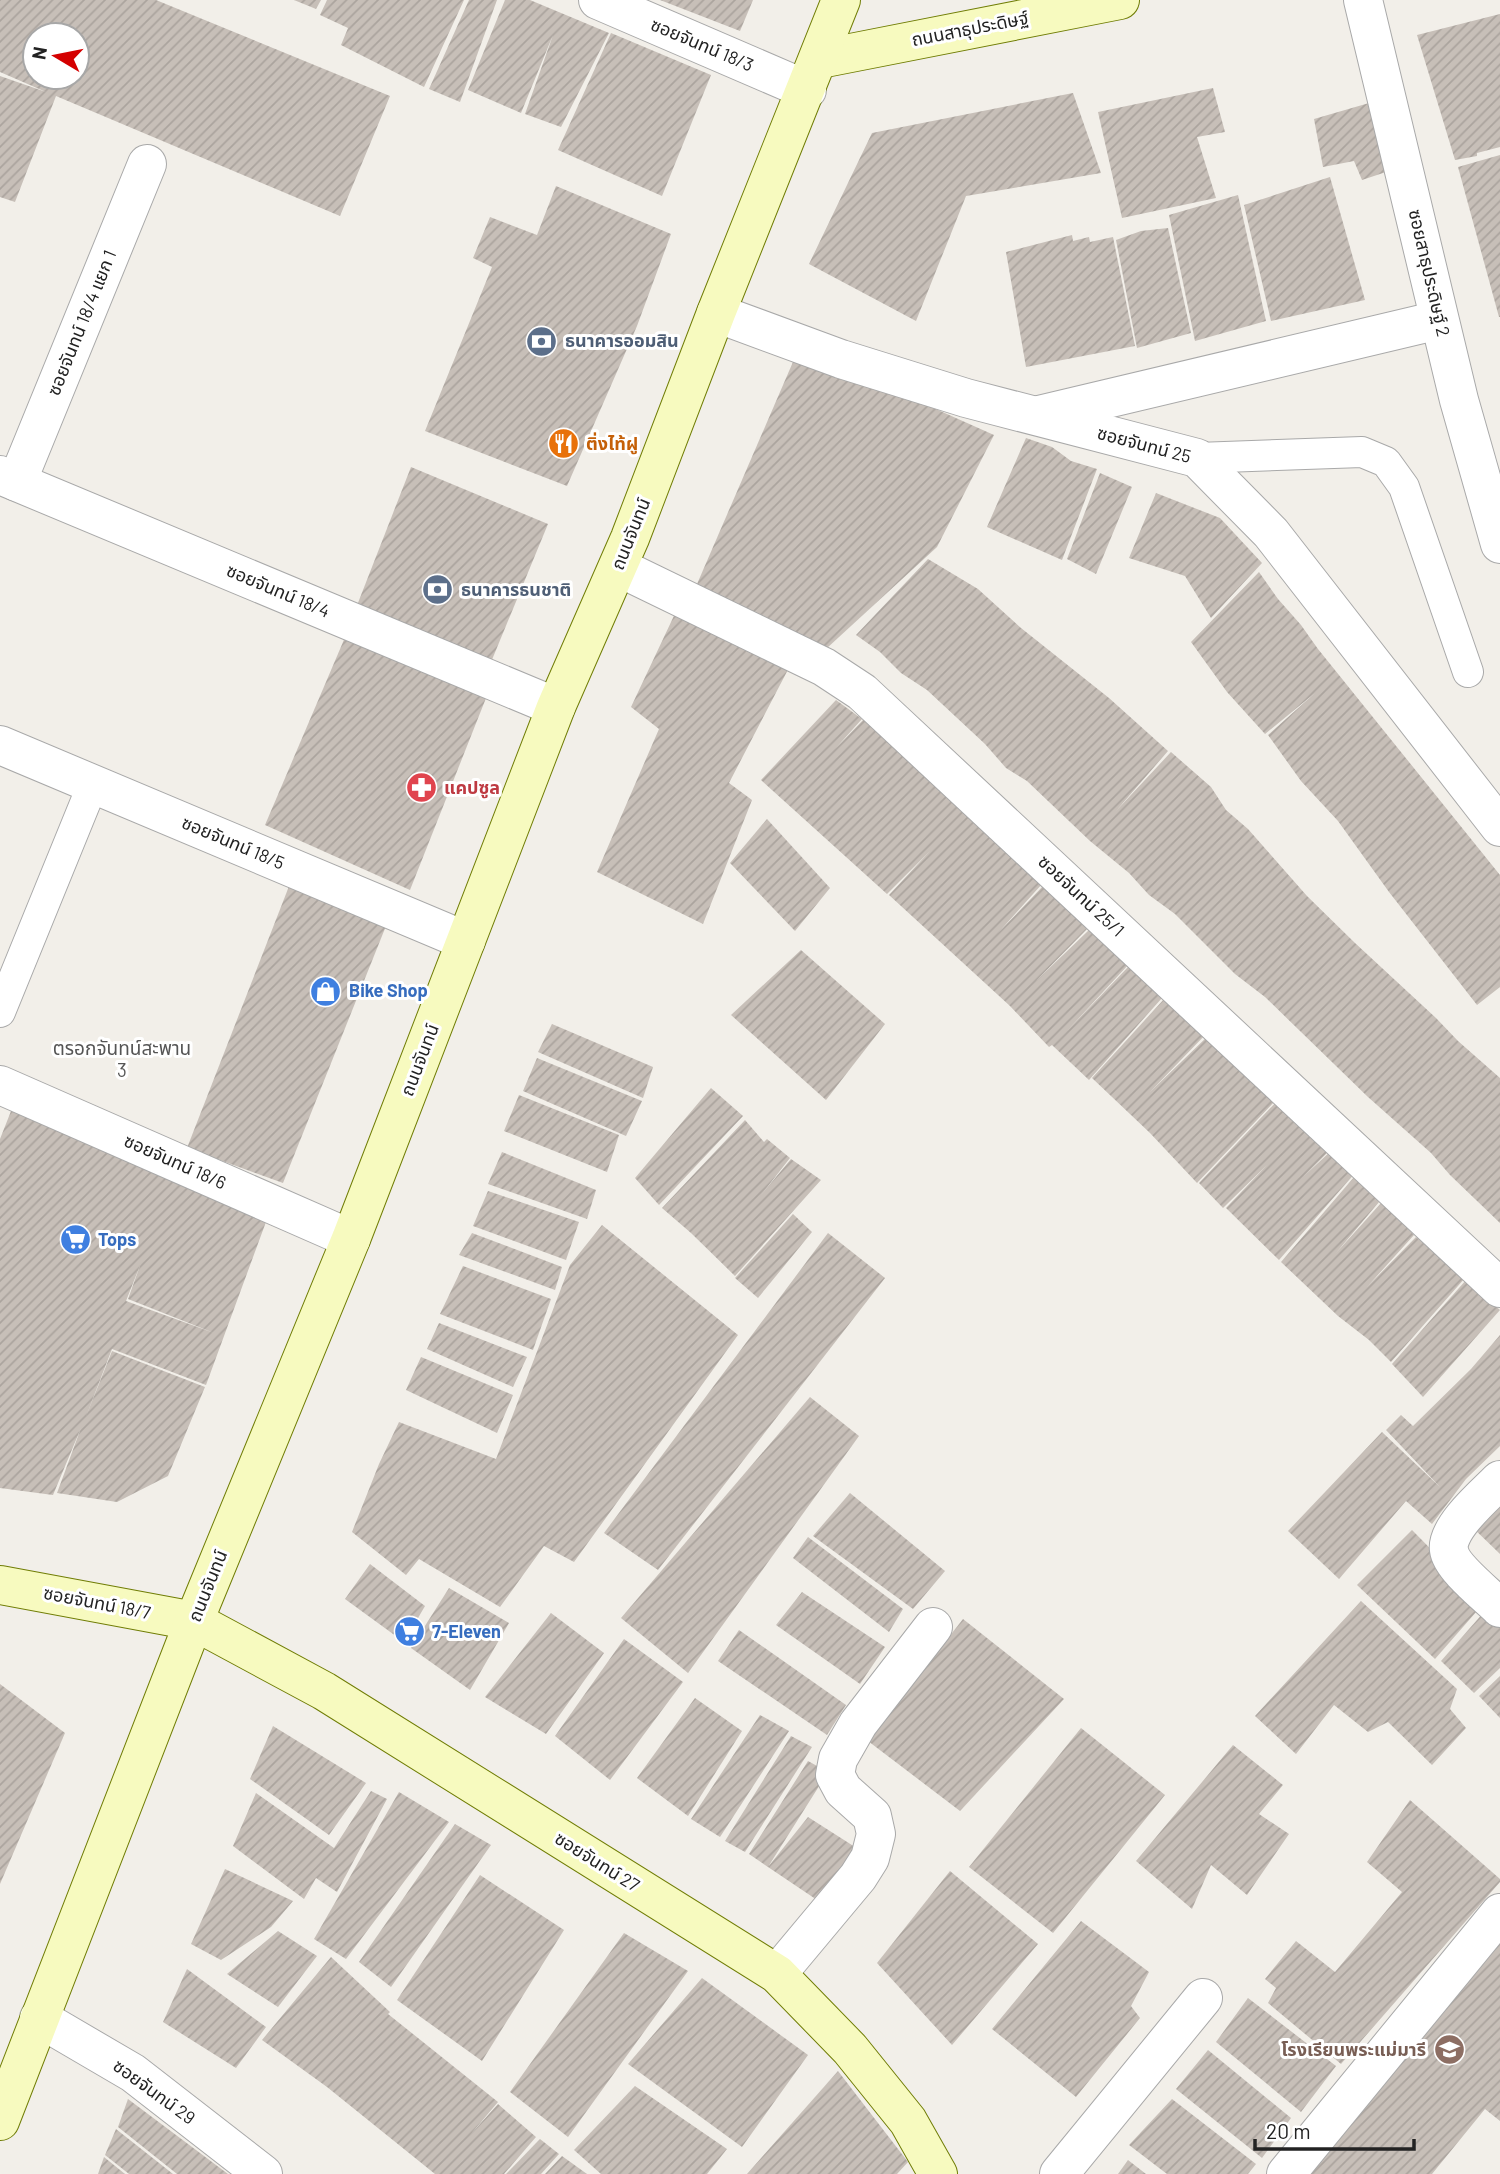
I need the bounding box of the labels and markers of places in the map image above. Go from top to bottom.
bank icon: ธนาคารออมสิน [525,324,559,358]
place label: ธนาคารออมสิน [565,329,679,351]
restaurant icon: ติ่งไท้ฝู [546,427,580,461]
place label: ติ่งไท้ฝู [586,432,638,455]
bank icon: ธนาคารธนชาติ [421,573,455,607]
place label: ธนาคารธนชาติ [461,578,571,600]
pharmacy icon: แคปซูล [404,771,438,805]
place label: แคปซูล [444,776,500,799]
shop icon: Bike Shop [309,974,343,1008]
place label: Bike Shop [349,979,428,1001]
supermarket icon: Tops [58,1223,92,1257]
place label: Tops [98,1228,136,1250]
supermarket icon: 7-Eleven [392,1615,426,1649]
place label: 7-Eleven [432,1620,501,1642]
school or university icon: โรงเรียนพระแม่มารี [1432,2033,1466,2067]
place label: โรงเรียนพระแม่มารี [1281,2038,1426,2060]

